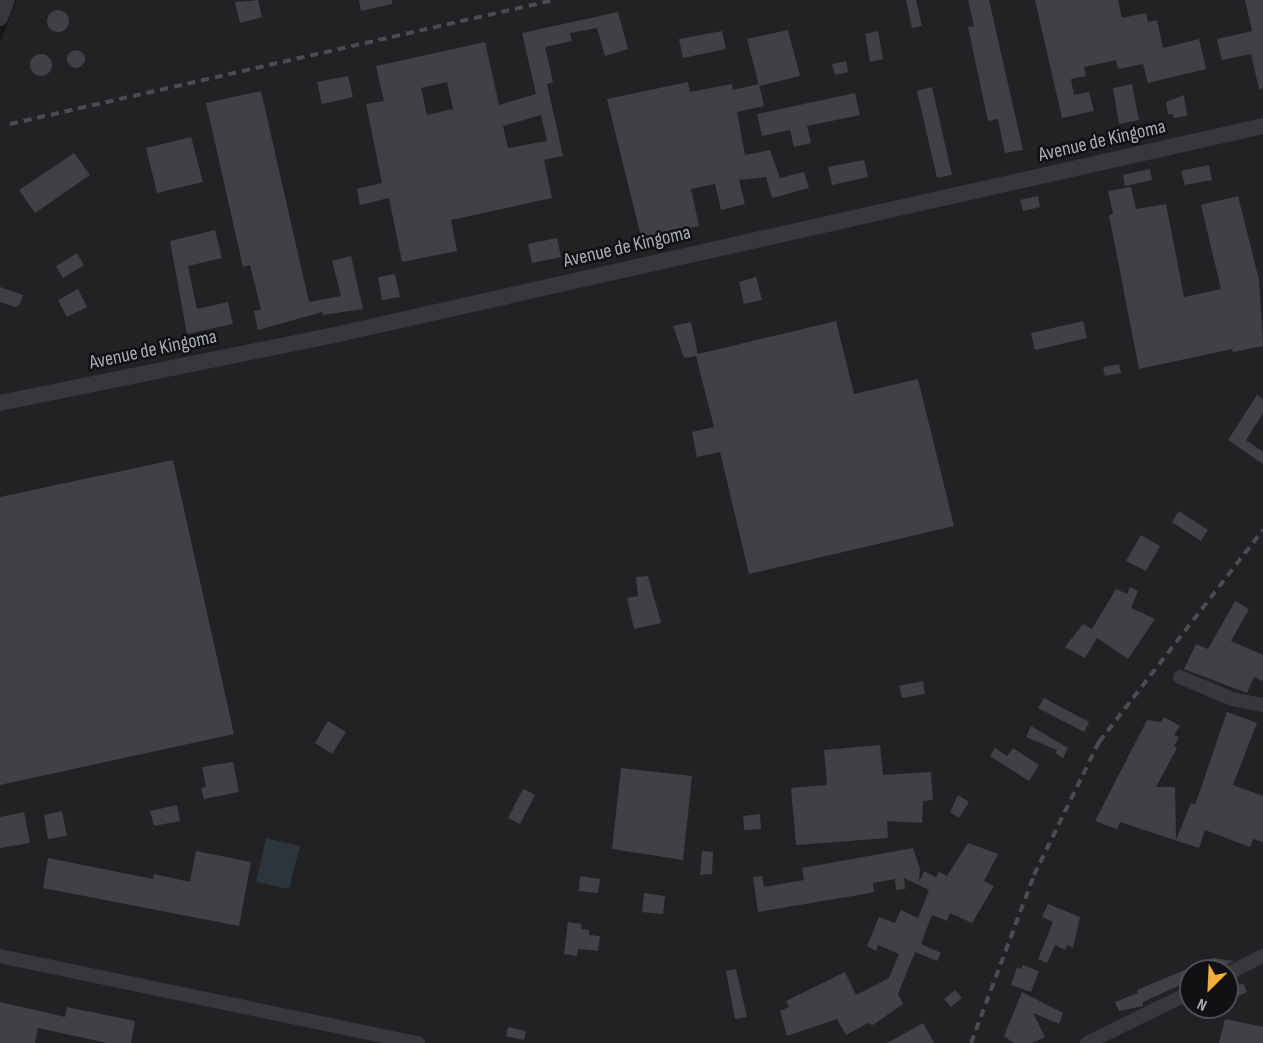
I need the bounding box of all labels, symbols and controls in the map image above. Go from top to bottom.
street label: Avenue de Kingoma [1036,115,1168,167]
street label: Avenue de Kingoma [561,221,693,273]
street label: Avenue de Kingoma [87,325,219,375]
north arrow [1179,959,1239,1019]
text: N [1195,994,1210,1014]

